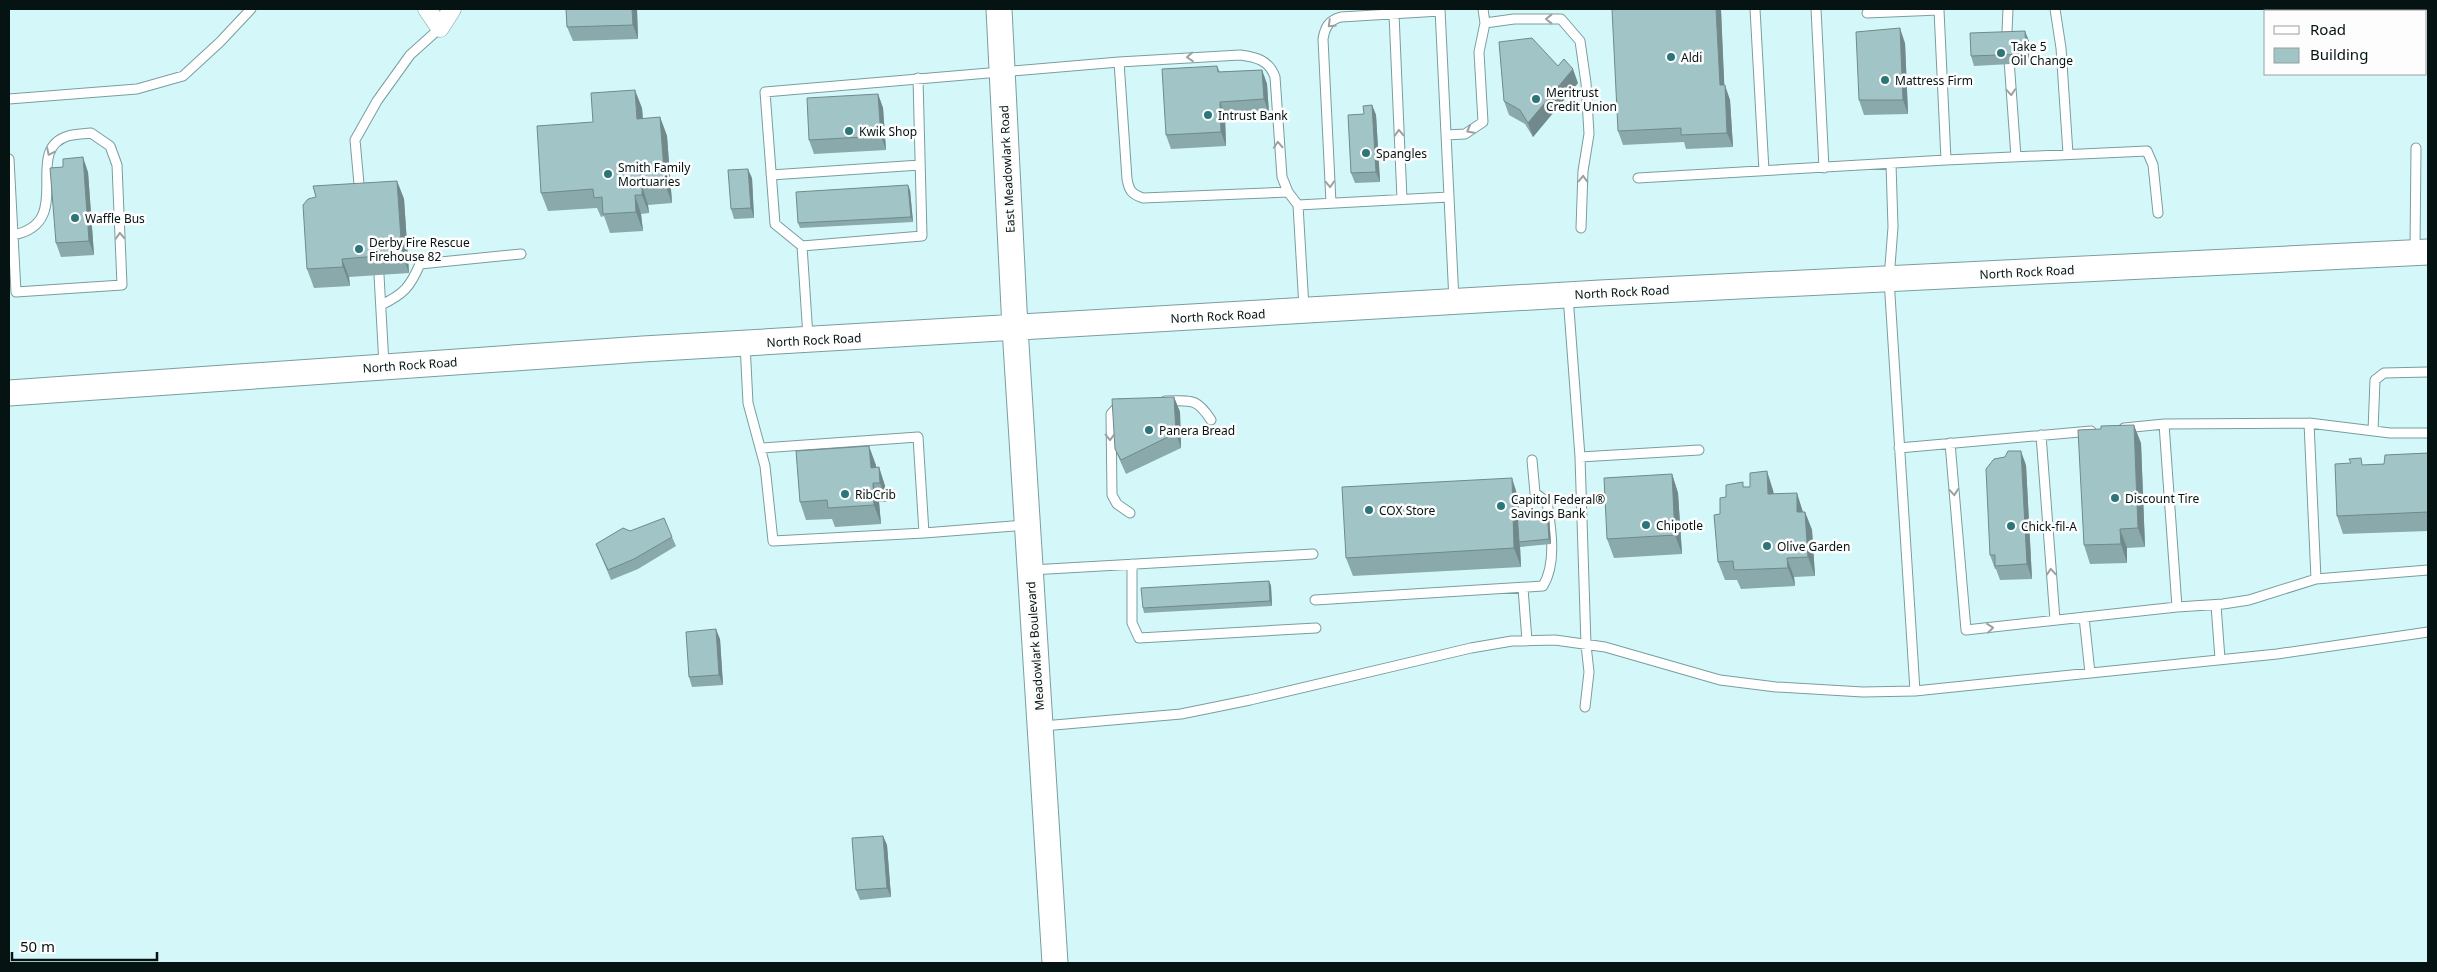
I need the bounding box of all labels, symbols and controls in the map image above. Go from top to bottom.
legend [2264,10,2427,75]
one-way arrow [1545,14,1552,24]
one-way arrow [1328,19,1337,28]
text: Road [2310,19,2346,39]
place label: Take 5 Oil Change [2011,38,2073,69]
text: Building [2310,44,2368,64]
marker: Take 5 Oil Change [1995,47,2007,59]
place label: Aldi [1681,49,1702,66]
marker: Aldi [1665,51,1677,63]
one-way arrow [1186,52,1194,63]
place label: Mattress Firm [1895,72,1973,89]
marker: Mattress Firm [1879,74,1891,86]
place label: Meritrust Credit Union [1546,84,1617,115]
one-way arrow [2006,88,2017,96]
marker: Meritrust Credit Union [1530,93,1542,105]
street label: East Meadowlark Road [995,105,1019,233]
place label: Intrust Bank [1218,107,1288,124]
marker: Intrust Bank [1202,109,1214,121]
place label: Kwik Shop [859,123,917,140]
one-way arrow [1466,124,1475,134]
marker: Kwik Shop [843,125,855,137]
one-way arrow [1394,129,1405,137]
one-way arrow [1273,140,1284,148]
place label: Spangles [1376,145,1427,162]
one-way arrow [46,147,56,156]
marker: Spangles [1360,147,1372,159]
place label: Smith Family Mortuaries [618,159,691,190]
marker: Smith Family Mortuaries [602,168,614,180]
one-way arrow [1577,175,1588,183]
one-way arrow [1324,180,1335,188]
place label: Waffle Bus [85,210,145,227]
marker: Waffle Bus [69,212,81,224]
one-way arrow [114,232,125,240]
place label: Derby Fire Rescue Firehouse 82 [369,234,470,265]
marker: Derby Fire Rescue Firehouse 82 [353,243,365,255]
street label: North Rock Road [1979,261,2075,283]
street label: North Rock Road [1574,281,1670,303]
street label: North Rock Road [1170,305,1266,327]
street label: North Rock Road [766,329,862,351]
street label: North Rock Road [362,353,458,377]
place label: Panera Bread [1159,422,1235,439]
marker: Panera Bread [1143,424,1155,436]
one-way arrow [1105,433,1115,441]
place label: RibCrib [855,486,896,503]
marker: RibCrib [839,488,851,500]
one-way arrow [1949,488,1960,496]
place label: Discount Tire [2125,490,2199,507]
place label: Capitol Federal® Savings Bank [1511,491,1605,522]
marker: Discount Tire [2109,492,2121,504]
marker: Capitol Federal® Savings Bank [1495,500,1507,512]
place label: COX Store [1379,502,1436,519]
marker: COX Store [1363,504,1375,516]
place label: Chipotle [1656,517,1703,534]
place label: Chick-fil-A [2021,518,2077,535]
marker: Chipotle [1640,519,1652,531]
marker: Chick-fil-A [2005,520,2017,532]
place label: Olive Garden [1777,538,1850,555]
marker: Olive Garden [1761,540,1773,552]
one-way arrow [2046,567,2057,575]
street label: Meadowlark Boulevard [1022,581,1048,711]
one-way arrow [1986,622,1994,633]
scale bar [12,930,158,962]
text: 50 m [20,936,55,956]

